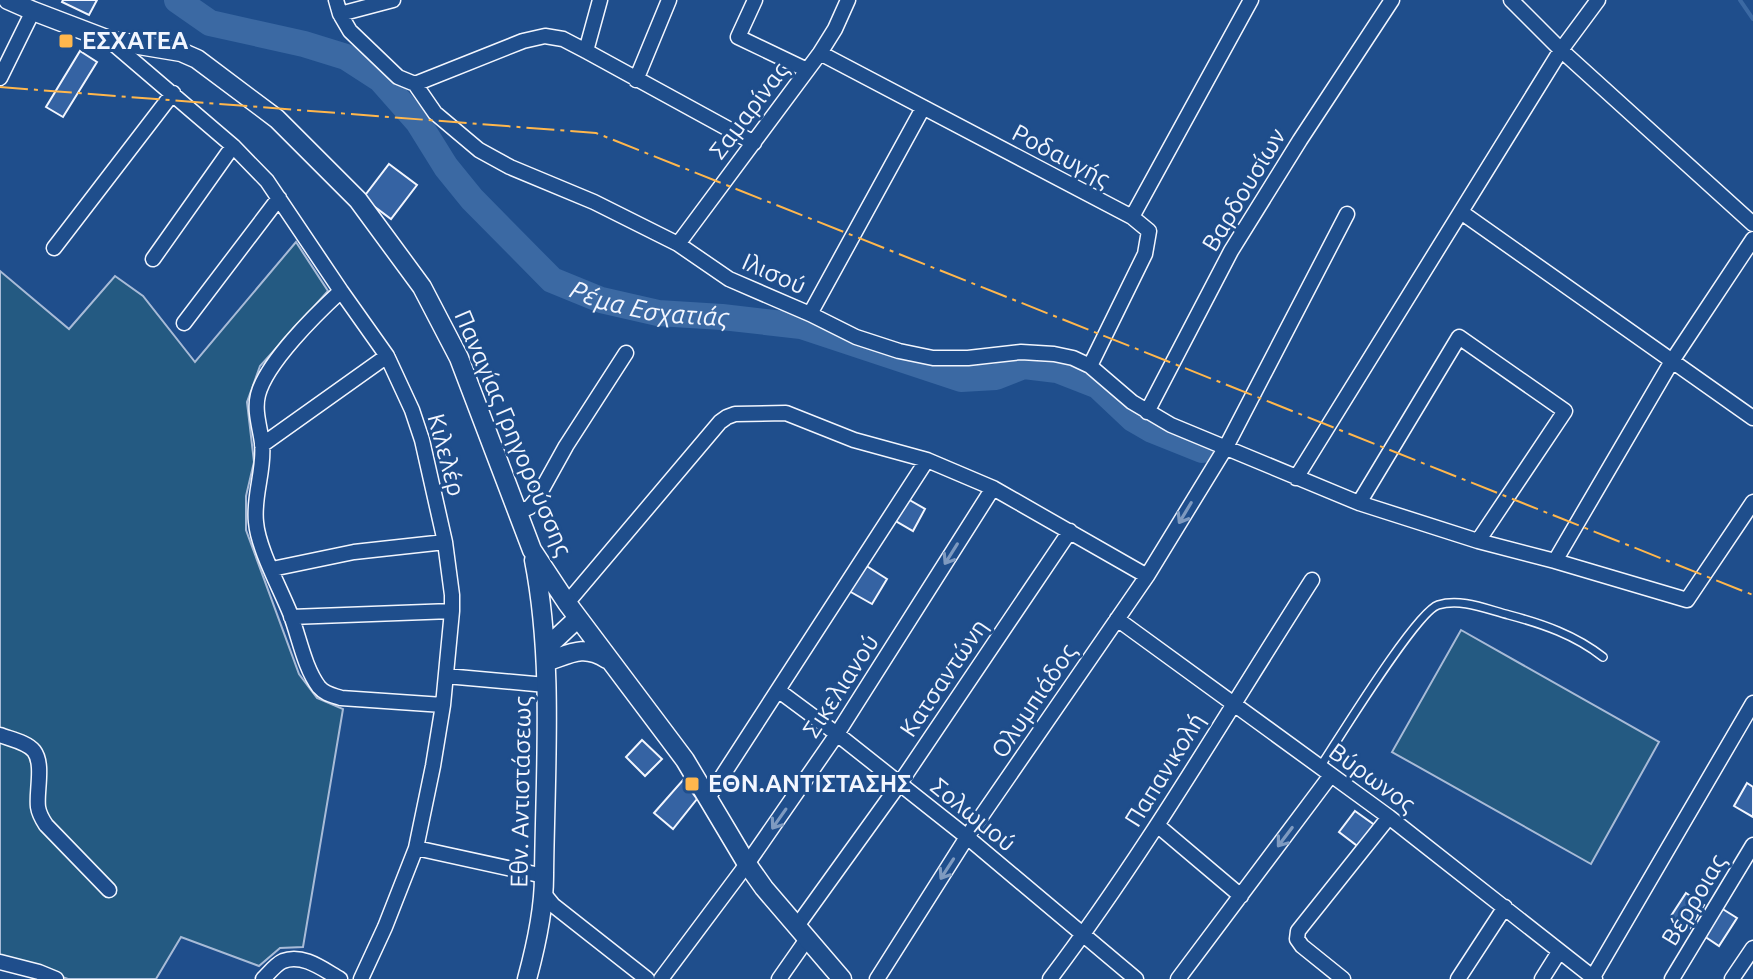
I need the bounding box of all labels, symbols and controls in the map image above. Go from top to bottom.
place label: ΕΣΧΑΤΕΑ [82,27,189,54]
marker: ΕΣΧΑΤΕΑ [57,32,75,50]
street label: Σαμαρίνας [704,57,794,164]
street label: Ροδαυγής [1008,119,1115,192]
street label: Βαρδουσίων [1196,123,1291,256]
street label: Ιλισού [738,248,810,299]
water label: Ρέμα Εσχατιάς [566,274,731,333]
street label: Παναγίας Γρηγορούσσης [449,306,578,560]
street label: Κιλελέρ [423,411,470,499]
one-way arrow [1177,501,1193,524]
one-way arrow [942,542,958,565]
street label: Κατσαντώνη [894,614,993,742]
street label: Σικελιανού [797,629,884,742]
street label: Ολυμπιάδος [986,639,1082,763]
street label: Εθν. Αντιστάσεως [505,696,536,888]
street label: Παπανικολή [1119,708,1210,831]
street label: Βύρωνος [1324,737,1421,818]
place label: ΕΘΝ.ΑΝΤΙΣΤΑΣΗΣ [708,770,911,797]
street label: Σολωμού [926,772,1021,857]
marker: ΕΘΝ.ΑΝΤΙΣΤΑΣΗΣ [683,775,701,793]
one-way arrow [771,807,787,829]
one-way arrow [1276,826,1293,848]
street label: Βέρροιας [1656,849,1731,950]
one-way arrow [938,857,954,880]

